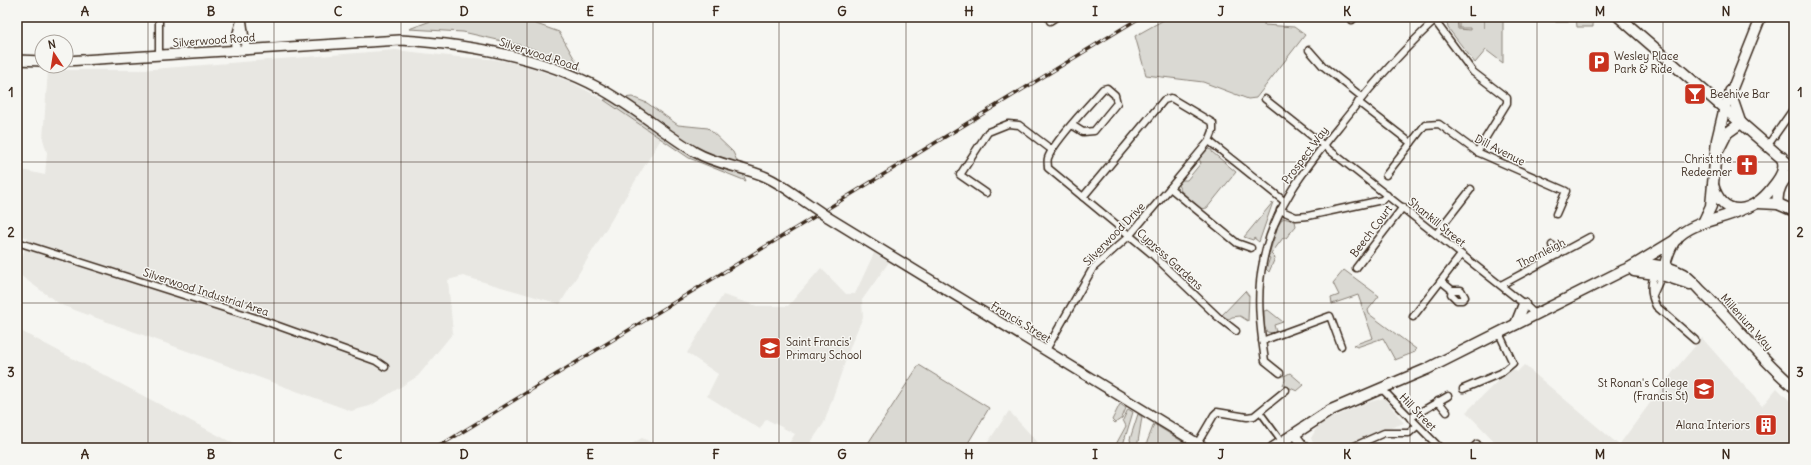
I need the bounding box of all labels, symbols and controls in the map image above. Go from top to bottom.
text: A [81,3,90,20]
text: B [207,3,216,20]
text: C [334,3,343,20]
text: D [459,3,469,20]
text: E [586,3,594,20]
text: F [712,3,720,20]
text: G [837,3,847,20]
text: H [964,3,974,20]
text: I [1092,3,1098,20]
text: J [1218,3,1225,20]
text: K [1343,3,1352,20]
text: L [1469,3,1477,20]
text: M [1595,3,1605,20]
text: N [1722,3,1730,20]
street label: Silverwood Road [172,30,256,50]
north arrow [34,34,74,74]
street label: Silverwood Road [498,35,581,74]
text: N [47,37,57,52]
parking icon: Wesley Place Park & Ride [1586,49,1612,75]
place label: Wesley Place Park & Ride [1614,49,1678,76]
bar icon: Beehive Bar [1682,81,1708,107]
text: 1 [8,84,14,101]
text: 1 [1797,84,1803,101]
place label: Beehive Bar [1710,87,1770,101]
street label: Prospect Way [1279,123,1331,187]
street label: Dill Avenue [1472,131,1528,169]
place label: Christ the Redeemer [1681,152,1733,179]
church icon: Christ the Redeemer [1734,152,1760,178]
street label: Shankill Street [1405,195,1469,250]
street label: Silverwood Drive [1080,199,1148,269]
street label: Beech Court [1347,202,1395,260]
text: 2 [7,224,15,241]
text: 2 [1796,224,1804,241]
street label: Cypress Gardens [1134,225,1206,293]
street label: Thornleigh [1514,235,1568,271]
street label: Silverwood Industrial Area [141,265,271,319]
street label: Millenium Way [1718,291,1776,353]
street label: Francis Street [988,299,1054,346]
school or university icon: Saint Francis' Primary School [757,335,783,361]
place label: Saint Francis' Primary School [786,335,862,362]
text: 3 [7,364,15,381]
text: 3 [1796,364,1804,381]
place label: St Ronan's College (Francis St) [1598,376,1688,403]
school or university icon: St Ronan's College (Francis St) [1691,376,1717,402]
street label: Hill Street [1397,390,1440,434]
building icon: Alana Interiors [1753,412,1779,438]
place label: Alana Interiors [1676,418,1750,432]
text: A [81,446,90,463]
text: B [207,446,216,463]
text: C [334,446,343,463]
text: D [459,446,469,463]
text: E [586,446,594,463]
text: F [712,446,720,463]
text: G [837,446,847,463]
text: H [964,446,974,463]
text: I [1092,446,1098,463]
text: J [1218,446,1225,463]
text: K [1343,446,1352,463]
text: L [1469,446,1477,463]
text: M [1595,446,1605,463]
text: N [1722,446,1730,463]

